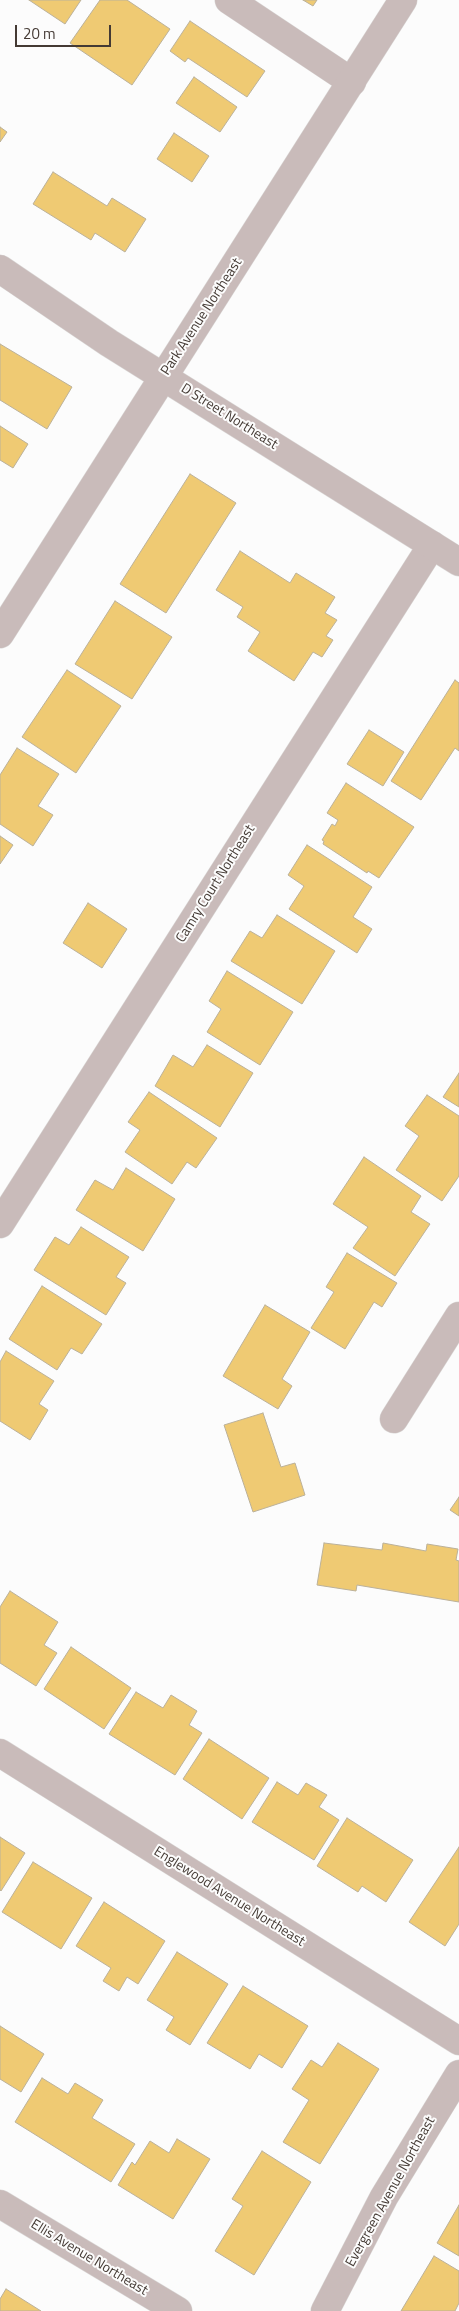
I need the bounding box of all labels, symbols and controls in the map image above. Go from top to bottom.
scale bar [18,15,114,47]
text: 20 m [23,22,56,45]
street label: Park Avenue Northeast [158,255,246,379]
street label: D Street Northeast [178,381,280,453]
street label: Camry Court Northeast [173,822,259,946]
street label: Englewood Avenue Northeast [150,1844,308,1950]
street label: Evergreen Avenue Northeast [343,2114,439,2270]
street label: Ellis Avenue Northeast [28,2216,150,2300]

